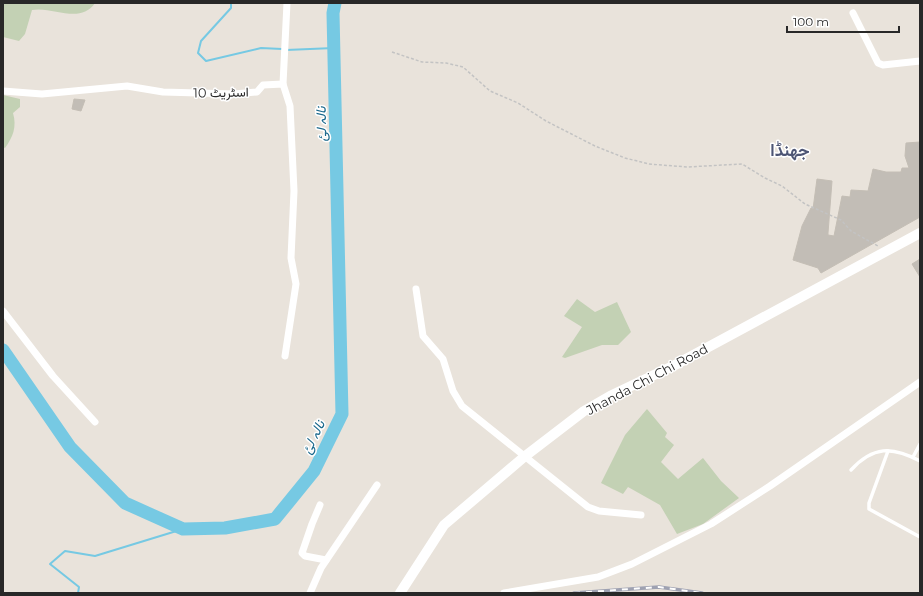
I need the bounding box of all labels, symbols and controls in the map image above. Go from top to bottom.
scale bar [787,8,899,34]
text: 100 m [793,14,829,29]
street label: اسٹریٹ 10 [193,84,249,101]
water label: نالہ لئ [312,105,330,142]
district label: جھنڈا [770,140,810,161]
street label: Jhanda Chi Chi Road [583,340,711,418]
water label: نالہ لئ [297,416,329,457]

